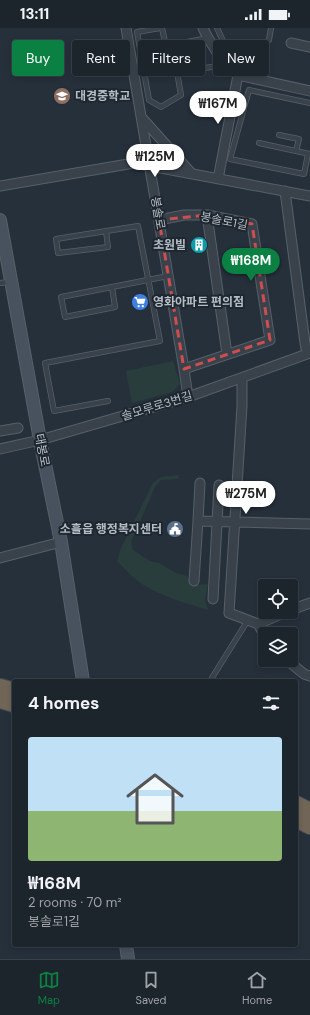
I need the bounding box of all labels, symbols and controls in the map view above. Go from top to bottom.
text: 13:11 [20,4,49,24]
chip: Buy [12,40,64,76]
chip: Rent [72,40,130,76]
chip: Filters [138,40,205,76]
chip: New [213,40,269,76]
school or university icon: 대경중학교 [52,86,72,106]
place label: 대경중학교 [75,88,130,104]
pin: ₩167M [190,91,246,125]
text: ₩167M [198,95,238,112]
pin: ₩125M [127,144,183,178]
text: ₩125M [135,148,175,165]
street label: 봉솔로 [147,195,169,231]
street label: 봉솔로1길 [199,209,249,233]
building icon: 초원빌 [189,235,209,255]
place label: 초원빌 [153,237,186,253]
pin: ₩168M [223,248,279,282]
text: ₩168M [231,252,271,269]
supermarket icon: 영화아파트 편의점 [130,292,150,312]
place label: 영화아파트 편의점 [153,294,244,310]
street label: 솔모루로3번길 [120,388,194,424]
street label: 태봉로 [31,432,53,468]
pin: ₩275M [218,481,274,515]
text: ₩275M [225,485,267,502]
public building icon: 소흘읍 행정복지센터 [165,519,185,539]
place label: 소흘읍 행정복지센터 [60,521,162,537]
map controls [258,579,298,667]
button: locate [258,579,298,619]
button: layers [258,627,298,667]
text: 4 homes [28,692,99,714]
icon: filters [260,692,282,714]
icon: home [119,763,191,835]
text: ₩168M [28,872,81,894]
text: 2 rooms · 70 m² [28,894,122,911]
text: 봉솔로1길 [28,913,80,930]
tab: Map [38,969,60,1007]
tab: Saved [136,969,166,1007]
tab: Home [242,969,272,1007]

